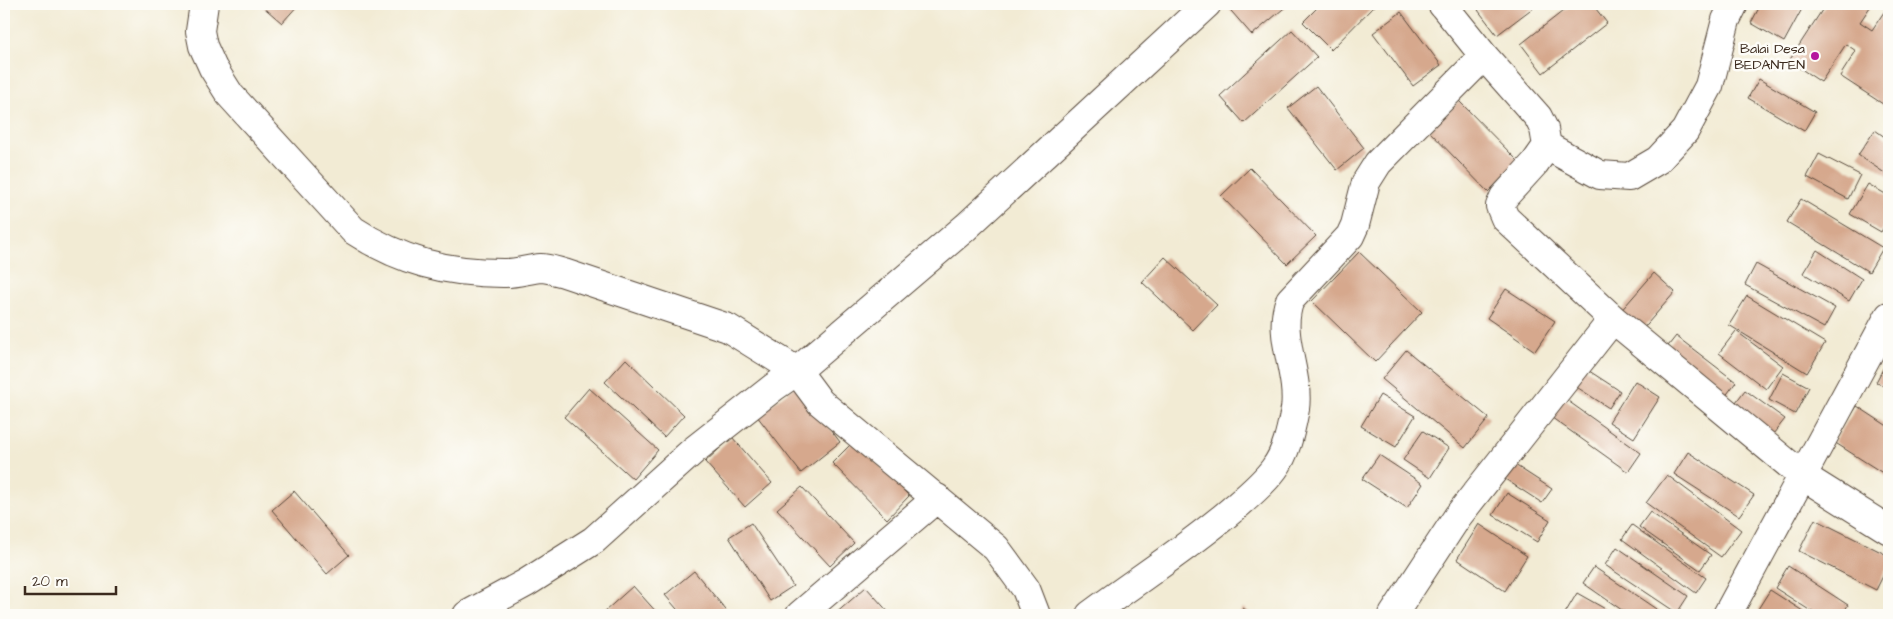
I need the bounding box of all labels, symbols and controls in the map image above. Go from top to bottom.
place label: Balai Desa BEDANTEN [1734,39,1805,75]
marker: Balai Desa BEDANTEN [1809,50,1821,62]
scale bar [25,564,116,596]
text: 20 m [32,571,68,592]

